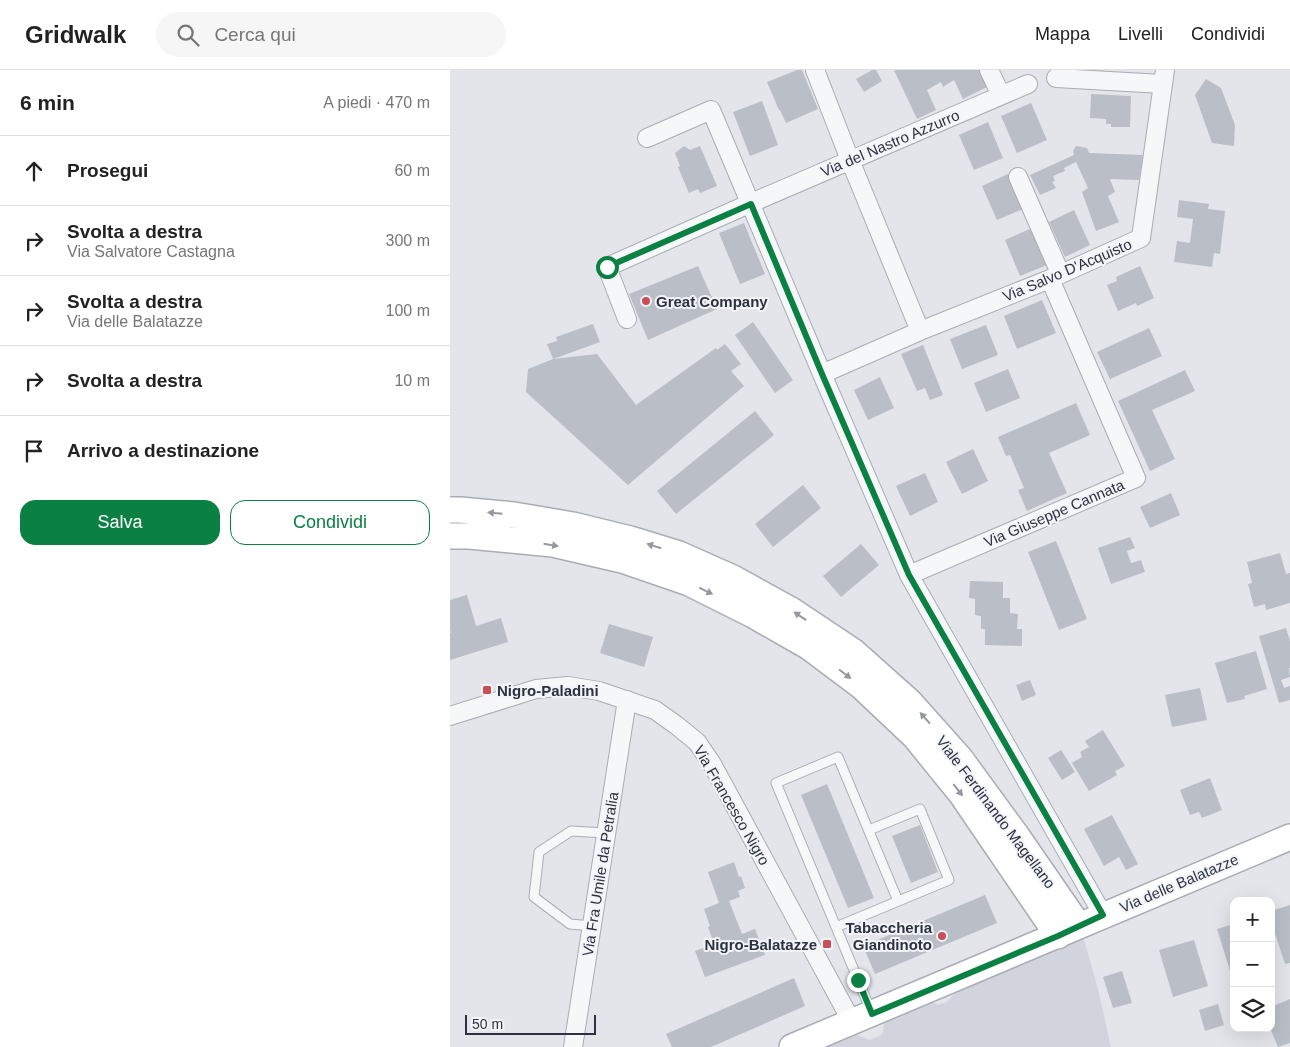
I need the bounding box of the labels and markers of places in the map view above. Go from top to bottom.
place label: Great Company [656,293,768,310]
marker: Great Company [640,295,652,307]
place label: Nigro-Paladini [497,682,599,699]
marker: Nigro-Paladini [481,684,493,696]
place label: Tabaccheria Giandinoto [846,919,933,953]
marker: Tabaccheria Giandinoto [936,930,948,942]
place label: Nigro-Balatazze [704,936,817,953]
marker: Nigro-Balatazze [821,938,833,950]

